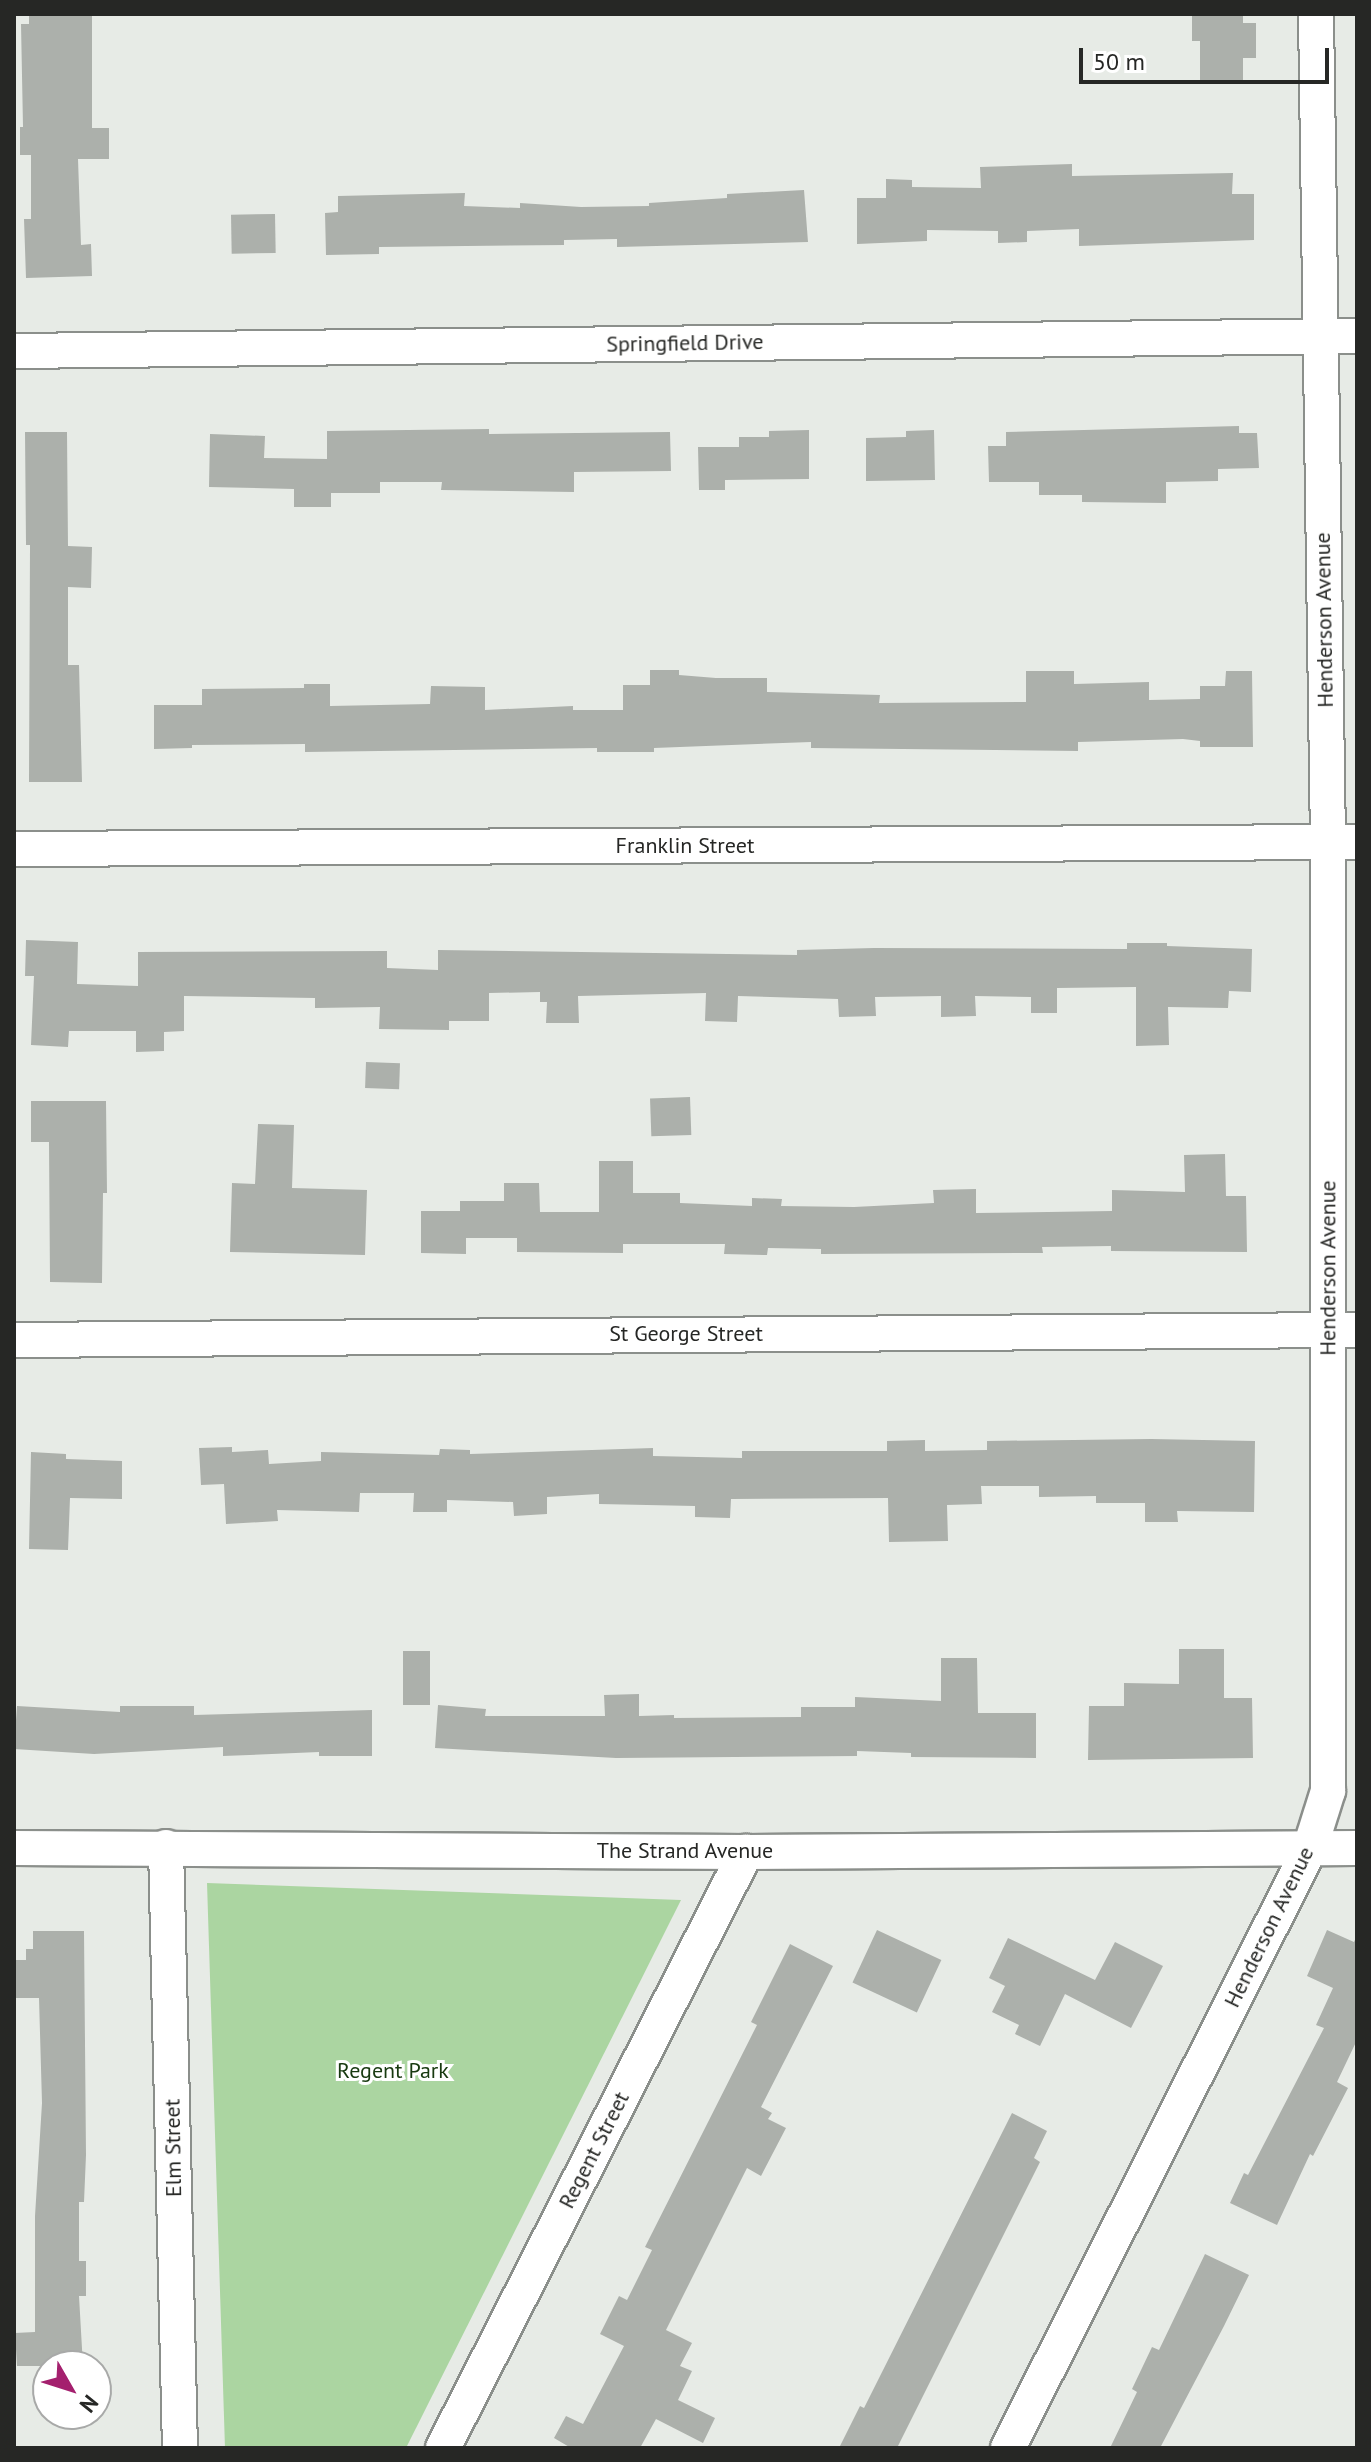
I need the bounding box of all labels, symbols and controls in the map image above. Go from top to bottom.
scale bar [1083,32,1333,82]
text: 50 m [1093,46,1145,77]
street label: Springfield Drive [606,328,764,358]
street label: Henderson Avenue [1309,532,1339,708]
street label: Franklin Street [616,833,754,859]
street label: Henderson Avenue [1315,1180,1341,1356]
street label: St George Street [609,1321,763,1347]
street label: The Strand Avenue [596,1838,774,1864]
street label: Henderson Avenue [1219,1842,1319,2012]
park label: Regent Park [337,2058,449,2084]
street label: Regent Street [553,2087,635,2213]
street label: Elm Street [159,2099,187,2197]
north arrow [32,2350,112,2430]
text: N [74,2389,105,2418]

